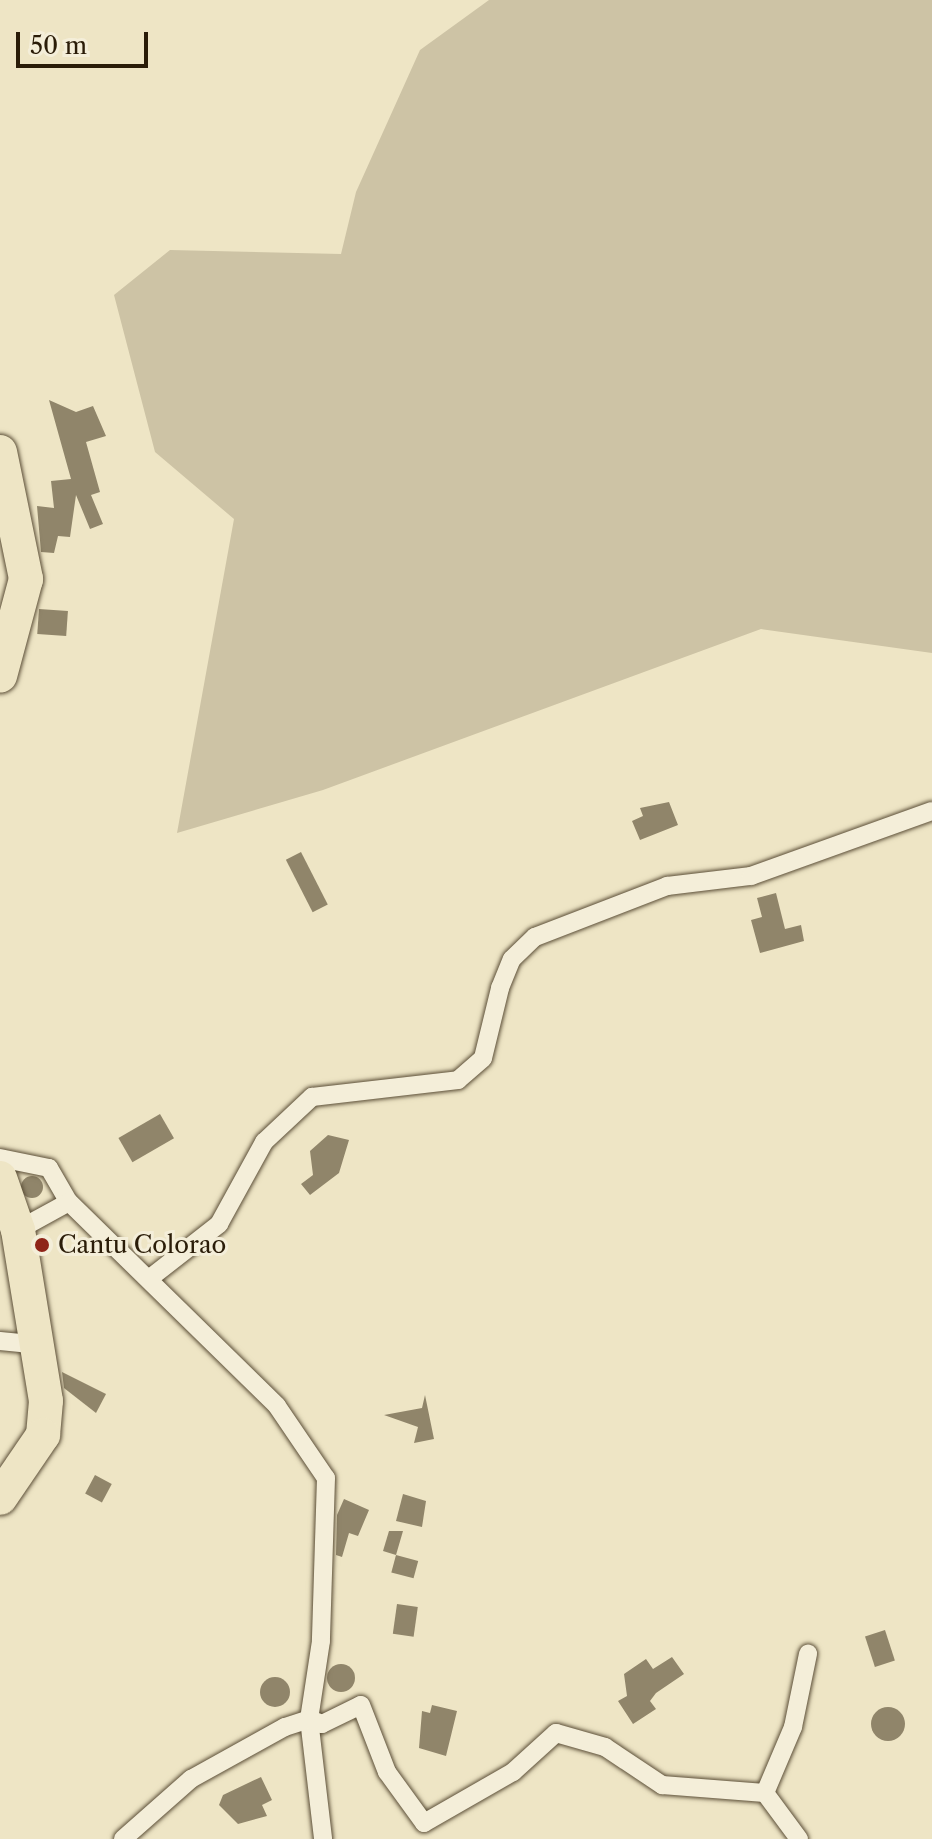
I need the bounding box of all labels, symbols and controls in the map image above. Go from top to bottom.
scale bar [20,16,152,66]
text: 50 m [30,31,87,60]
place label: Cantu Colorao [58,1231,226,1259]
marker: Cantu Colorao [33,1236,51,1254]

